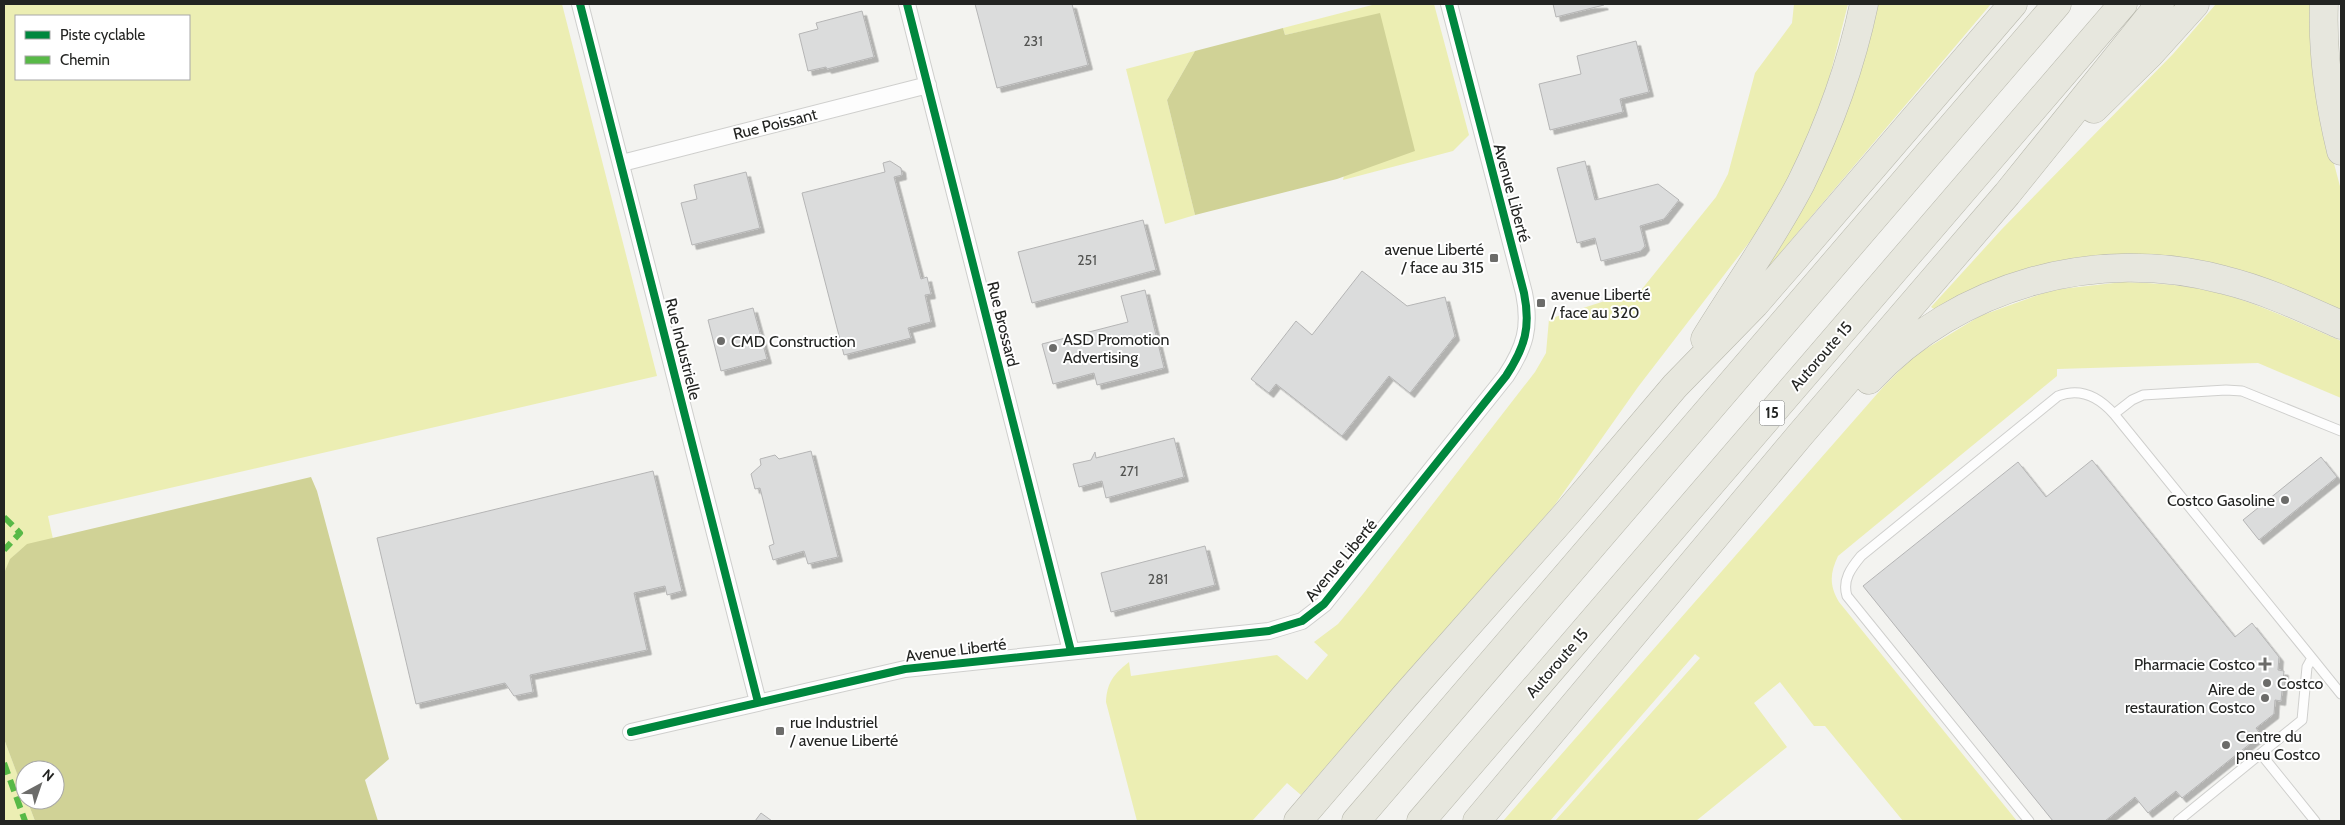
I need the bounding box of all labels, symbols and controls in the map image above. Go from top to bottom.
legend [15,15,190,80]
text: Piste cyclable [60,26,146,44]
house number: 231 [1023,32,1043,50]
text: Chemin [60,51,110,69]
street label: Rue Poissant [731,104,820,144]
street label: Avenue Liberté [1490,142,1534,244]
place label: avenue Liberté / face au 315 [1385,240,1484,277]
house number: 251 [1077,251,1097,269]
marker: avenue Liberté / face au 315 [1488,252,1500,264]
street label: Rue Brossard [983,279,1023,369]
place label: avenue Liberté / face au 320 [1550,285,1651,322]
street label: Rue Industrielle [661,296,705,402]
marker: avenue Liberté / face au 320 [1535,297,1547,309]
street label: Autoroute 15 [1786,318,1856,394]
place label: ASD Promotion Advertising [1063,330,1169,367]
place label: CMD Construction [731,332,856,351]
marker: CMD Construction [715,335,727,347]
marker: ASD Promotion Advertising [1047,342,1059,354]
road number: 15 [1760,400,1784,426]
house number: 271 [1120,462,1138,480]
place label: Costco Gasoline [2167,491,2275,510]
marker: Costco Gasoline [2279,494,2291,506]
street label: Avenue Liberté [1301,515,1381,605]
house number: 281 [1148,570,1168,588]
street label: Autoroute 15 [1522,625,1592,701]
street label: Avenue Liberté [905,634,1007,666]
place label: Pharmacie Costco [2134,655,2255,674]
marker: Pharmacie Costco [2259,658,2271,670]
place label: Costco [2277,674,2324,693]
marker: Costco [2261,677,2273,689]
place label: Aire de restauration Costco [2125,680,2255,717]
marker: Aire de restauration Costco [2259,692,2271,704]
place label: rue Industriel / avenue Liberté [789,713,898,750]
marker: rue Industriel / avenue Liberté [774,725,786,737]
place label: Centre du pneu Costco [2236,727,2321,764]
marker: Centre du pneu Costco [2220,739,2232,751]
north arrow [15,760,65,810]
text: N [39,765,58,785]

